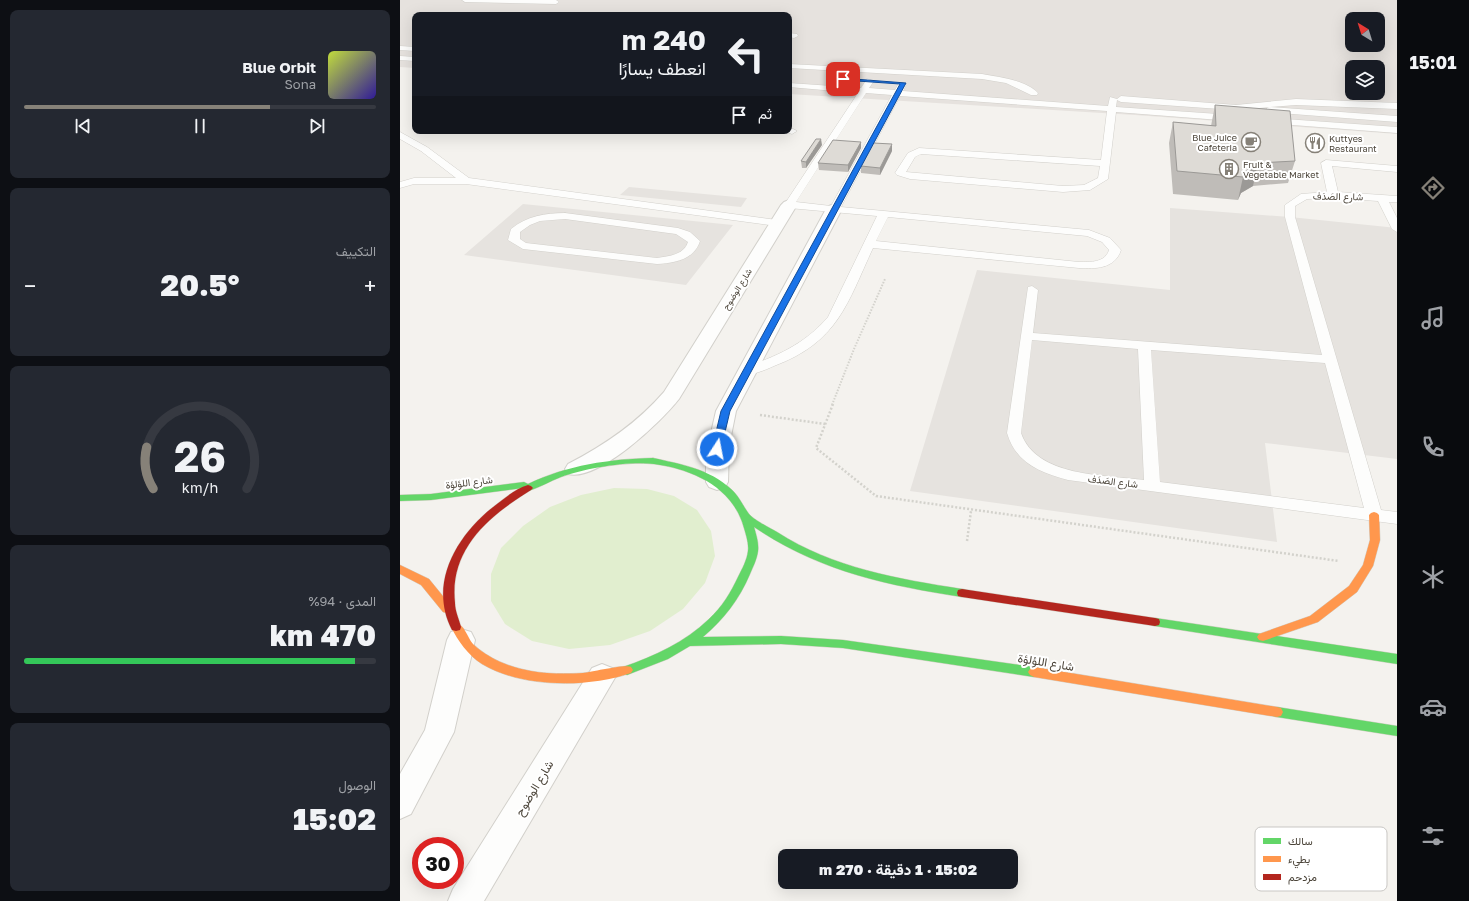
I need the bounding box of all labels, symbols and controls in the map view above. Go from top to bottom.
north arrow [1345,12,1385,52]
map controls [1345,12,1385,100]
text: 240 m [622,23,706,56]
icon: left [720,28,772,80]
text: 15:01 [1410,51,1457,73]
text: انعطف يسارًا [618,57,706,79]
text: Blue Orbit [242,58,316,76]
button: layers [1345,60,1385,100]
pin [826,62,860,96]
icon: arrive [832,68,854,90]
text: Sona [285,76,316,92]
icon: arrive [728,104,750,126]
text: ثم [758,104,772,122]
icon: previous [72,115,94,137]
icon: pause [189,115,211,137]
icon: next [306,115,328,137]
cafe icon: Blue Juice Cafeteria [1240,131,1262,153]
place label: Blue Juice Cafeteria [1192,132,1237,153]
restaurant icon: Kuttyes Restaurant [1304,132,1326,154]
place label: Kuttyes Restaurant [1329,133,1377,154]
building icon: Fruit & Vegetable Market [1218,158,1240,180]
place label: Fruit & Vegetable Market [1243,159,1319,180]
icon: directions [1419,174,1447,202]
street label: شارع الصَدَف [1313,190,1363,203]
text: التكييف [336,243,376,259]
street label: شارع الوضوح [720,266,755,312]
text: 20.5° [161,267,239,303]
text: − [24,272,36,299]
text: + [364,272,376,299]
icon: music [1419,304,1447,332]
position arrow [696,428,738,470]
text: 26 [174,430,226,480]
icon: phone [1419,433,1447,461]
street label: شارع الصَدَف [1087,472,1139,491]
street label: شارع اللؤلؤة [445,473,493,492]
text: km/h [182,478,218,495]
icon: climate [1419,563,1447,591]
text: المدى · 94% [309,593,376,609]
text: 470 km [270,617,376,653]
street label: شارع اللؤلؤة [1016,650,1075,676]
icon: car [1419,693,1447,721]
street label: شارع الوضوح [512,758,558,820]
text: الوصول [338,777,376,793]
text: 15:02 [293,801,376,837]
icon: filters [1419,822,1447,850]
legend [1255,827,1387,891]
text: سالك [1288,834,1313,847]
speed limit sign: 30 [412,837,464,889]
text: بطيء [1288,852,1310,869]
text: 15:02 · 1 دقيقة · 270 m [819,860,977,878]
text: مزدحم [1288,870,1317,885]

